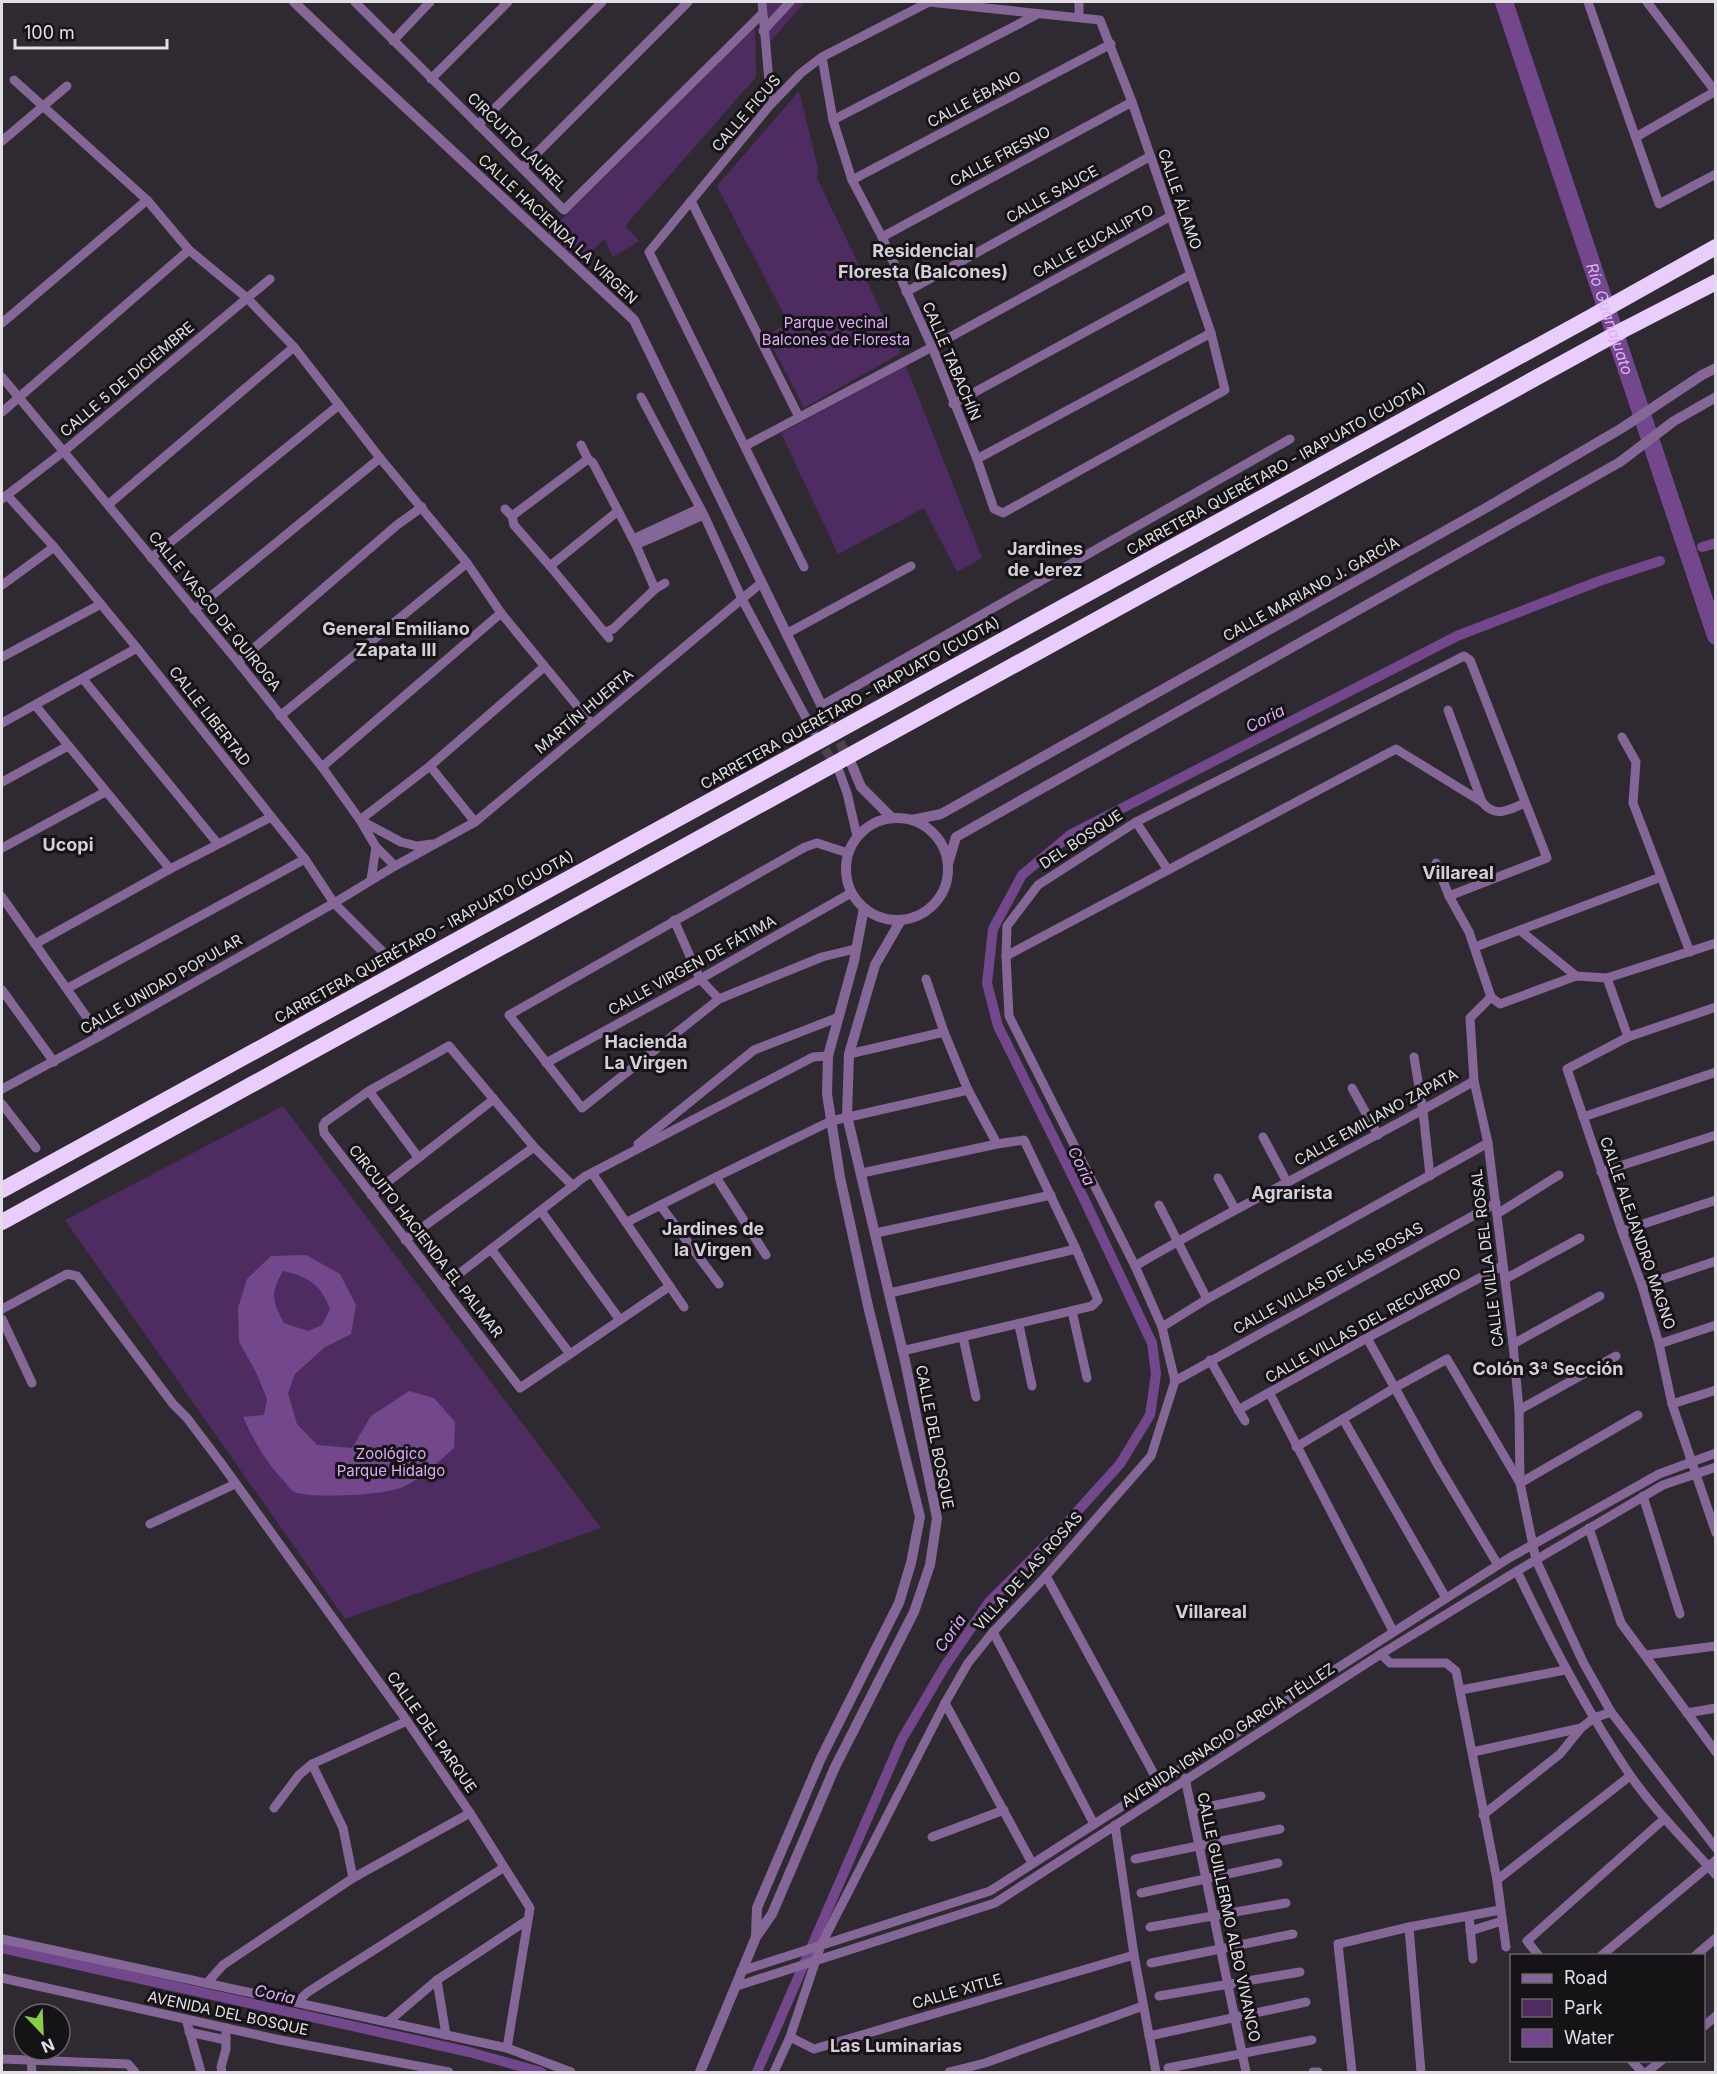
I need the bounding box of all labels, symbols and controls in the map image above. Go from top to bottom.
scale bar [15,12,166,50]
text: 100 m [24,22,75,43]
street label: CALLE ÉBANO [924,66,1024,132]
street label: CALLE FICUS [707,71,785,155]
street label: CIRCUITO LAUREL [463,88,571,196]
street label: CALLE FRESNO [946,122,1054,190]
street label: CALLE ÁLAMO [1154,146,1206,252]
street label: CALLE HACIENDA LA VIRGEN [474,150,642,308]
street label: CALLE SAUCE [1003,161,1101,227]
street label: CALLE EUCALIPTO [1029,200,1157,282]
district label: Residencial Floresta (Balcones) [838,240,1008,282]
water label: Río Guanajuato [1582,260,1638,377]
street label: CALLE TABACHÍN [918,299,986,423]
park label: Parque vecinal Balcones de Floresta [762,313,910,349]
street label: CALLE 5 DE DICIEMBRE [56,317,198,441]
street label: CARRETERA QUERÉTARO - IRAPUATO (CUOTA) [1123,378,1429,560]
street label: CALLE VASCO DE QUIROGA [145,527,285,695]
street label: CALLE MARIANO J. GARCÍA [1219,532,1403,646]
district label: Jardines de Jerez [1007,538,1083,580]
street label: CARRETERA QUERÉTARO - IRAPUATO (CUOTA) [697,612,1003,794]
district label: General Emiliano Zapata III [322,618,470,660]
street label: CALLE LIBERTAD [165,662,255,770]
street label: MARTÍN HUERTA [531,664,637,758]
water label: Coria [1242,700,1288,736]
street label: DEL BOSQUE [1036,805,1126,873]
district label: Ucopi [42,834,94,855]
street label: CARRETERA QUERÉTARO - IRAPUATO (CUOTA) [271,846,577,1028]
district label: Villareal [1422,862,1494,883]
street label: CALLE VIRGEN DE FÁTIMA [605,911,779,1019]
street label: CALLE UNIDAD POPULAR [77,930,246,1038]
district label: Hacienda La Virgen [604,1031,688,1073]
street label: CALLE EMILIANO ZAPATA [1291,1064,1461,1170]
street label: CALLE ALEJANDRO MAGNO [1596,1134,1680,1332]
street label: CIRCUITO HACIENDA EL PALMAR [345,1141,507,1341]
water label: Coria [1064,1143,1100,1189]
street label: CALLE VILLA DEL ROSAL [1467,1168,1507,1348]
district label: Agrarista [1251,1182,1333,1203]
district label: Jardines de la Virgen [662,1218,764,1260]
street label: CALLE VILLAS DE LAS ROSAS [1230,1218,1426,1338]
street label: CALLE VILLAS DEL RECUERDO [1262,1263,1464,1387]
district label: Colón 3ª Sección [1472,1358,1624,1379]
street label: CALLE DEL BOSQUE [912,1363,958,1511]
park label: Zoológico Parque Hidalgo [337,1444,445,1480]
street label: VILLA DE LAS ROSAS [970,1508,1086,1634]
district label: Villareal [1175,1601,1247,1622]
water label: Coria [930,1610,970,1656]
street label: AVENIDA IGNACIO GARCÍA TÉLLEZ [1118,1659,1338,1811]
street label: CALLE DEL PARQUE [383,1668,481,1796]
street label: CALLE GUILLERMO ALBO VIVANCO [1193,1791,1265,2043]
legend [1510,1954,1705,2062]
text: Road [1564,1967,1607,1988]
street label: CALLE XITLE [910,1969,1004,2013]
water label: Coria [253,1980,297,2008]
street label: AVENIDA DEL BOSQUE [146,1987,310,2039]
text: Park [1564,1997,1603,2018]
north arrow [12,2002,72,2062]
text: Water [1564,2027,1614,2048]
text: N [38,2034,57,2057]
district label: Las Luminarias [830,2035,962,2056]

